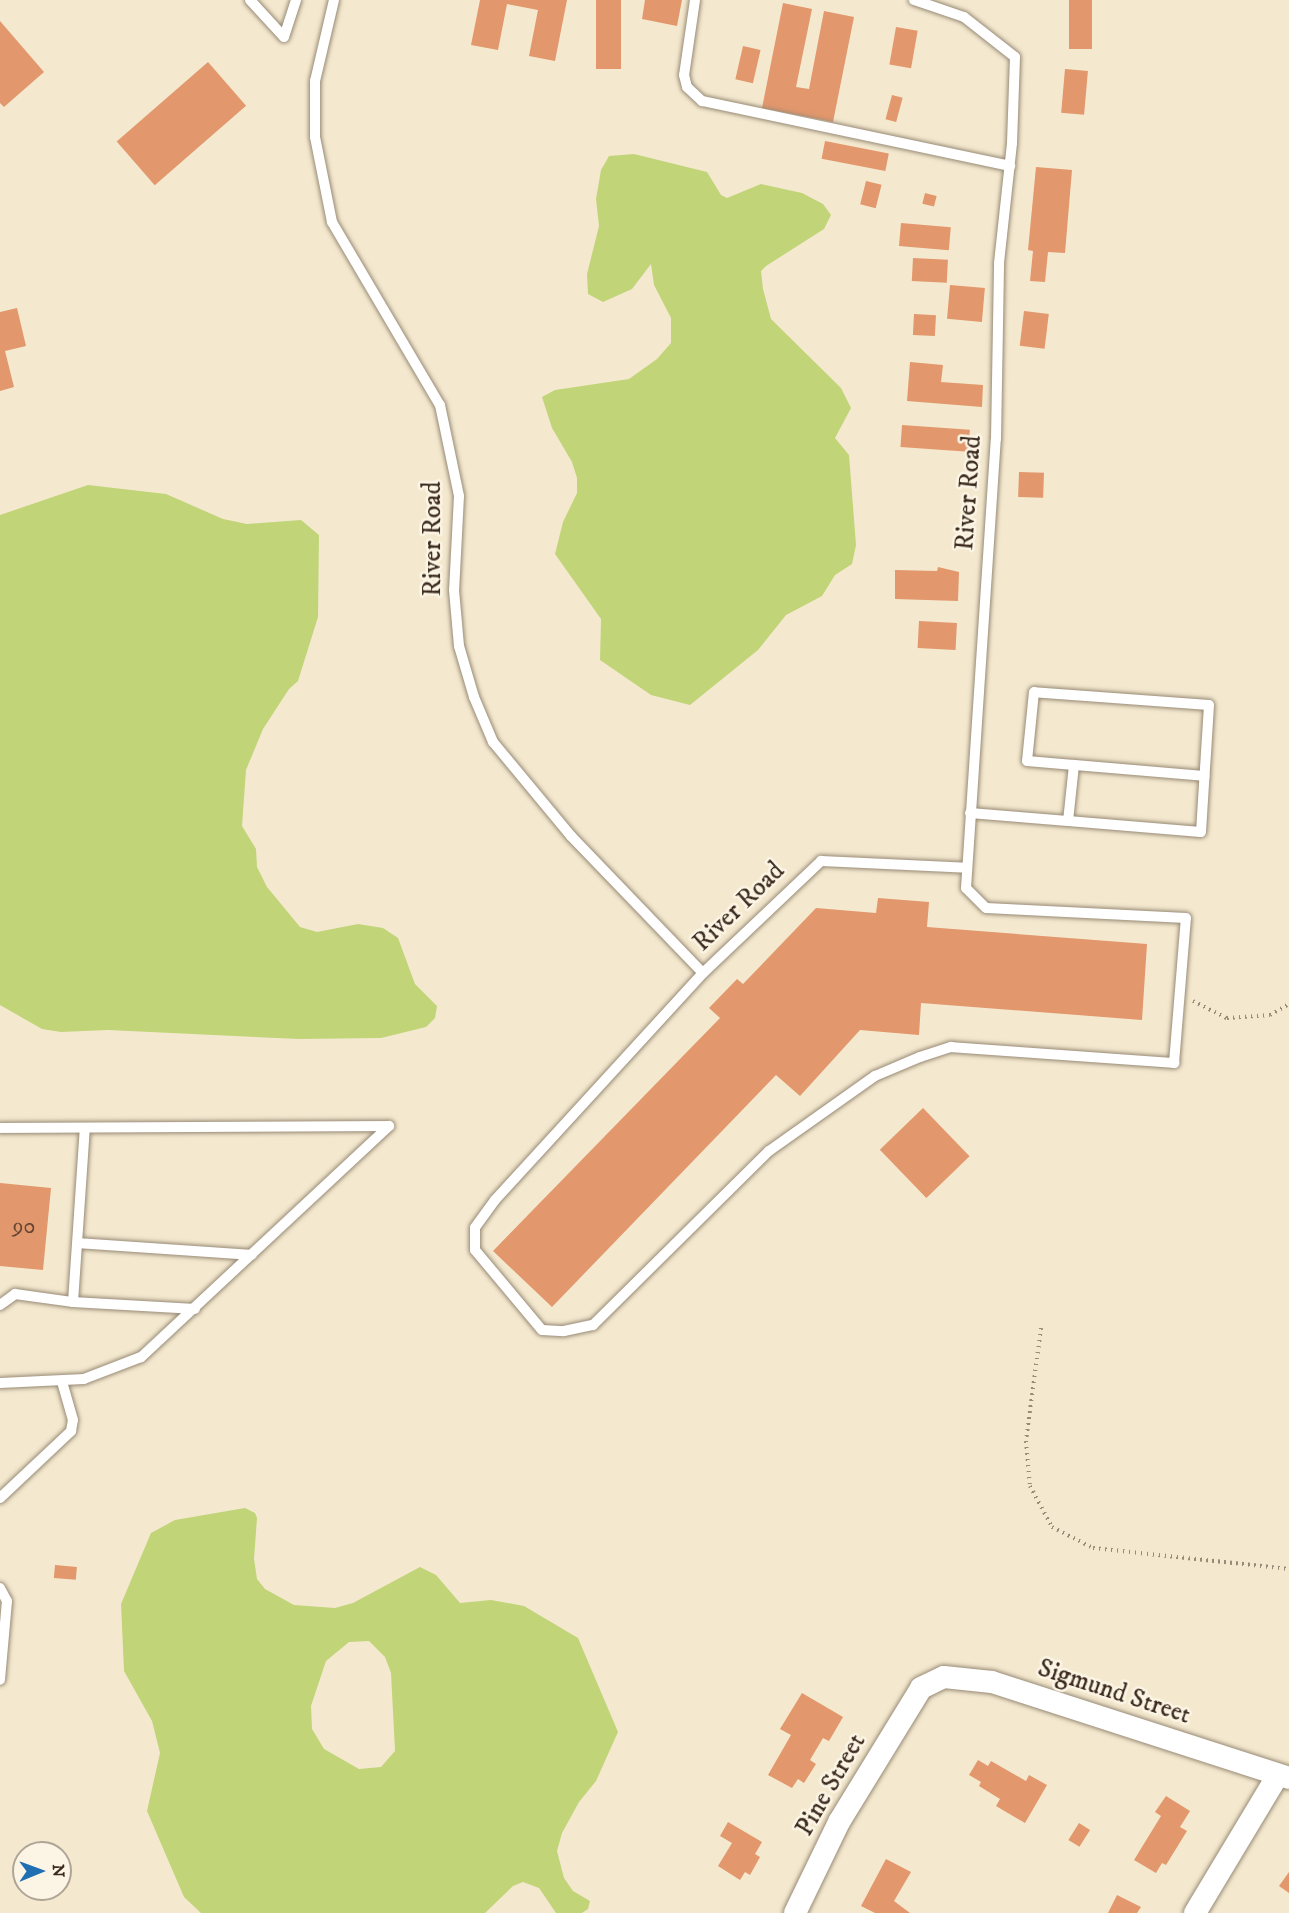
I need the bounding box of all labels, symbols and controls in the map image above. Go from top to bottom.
street label: River Road [949,434,989,552]
street label: River Road [417,481,449,597]
street label: River Road [687,856,791,958]
house number: 90 [13,1214,35,1240]
street label: Sigmund Street [1034,1653,1194,1731]
street label: Pine Street [789,1728,873,1842]
north arrow [12,1841,72,1901]
text: N [48,1864,68,1877]

